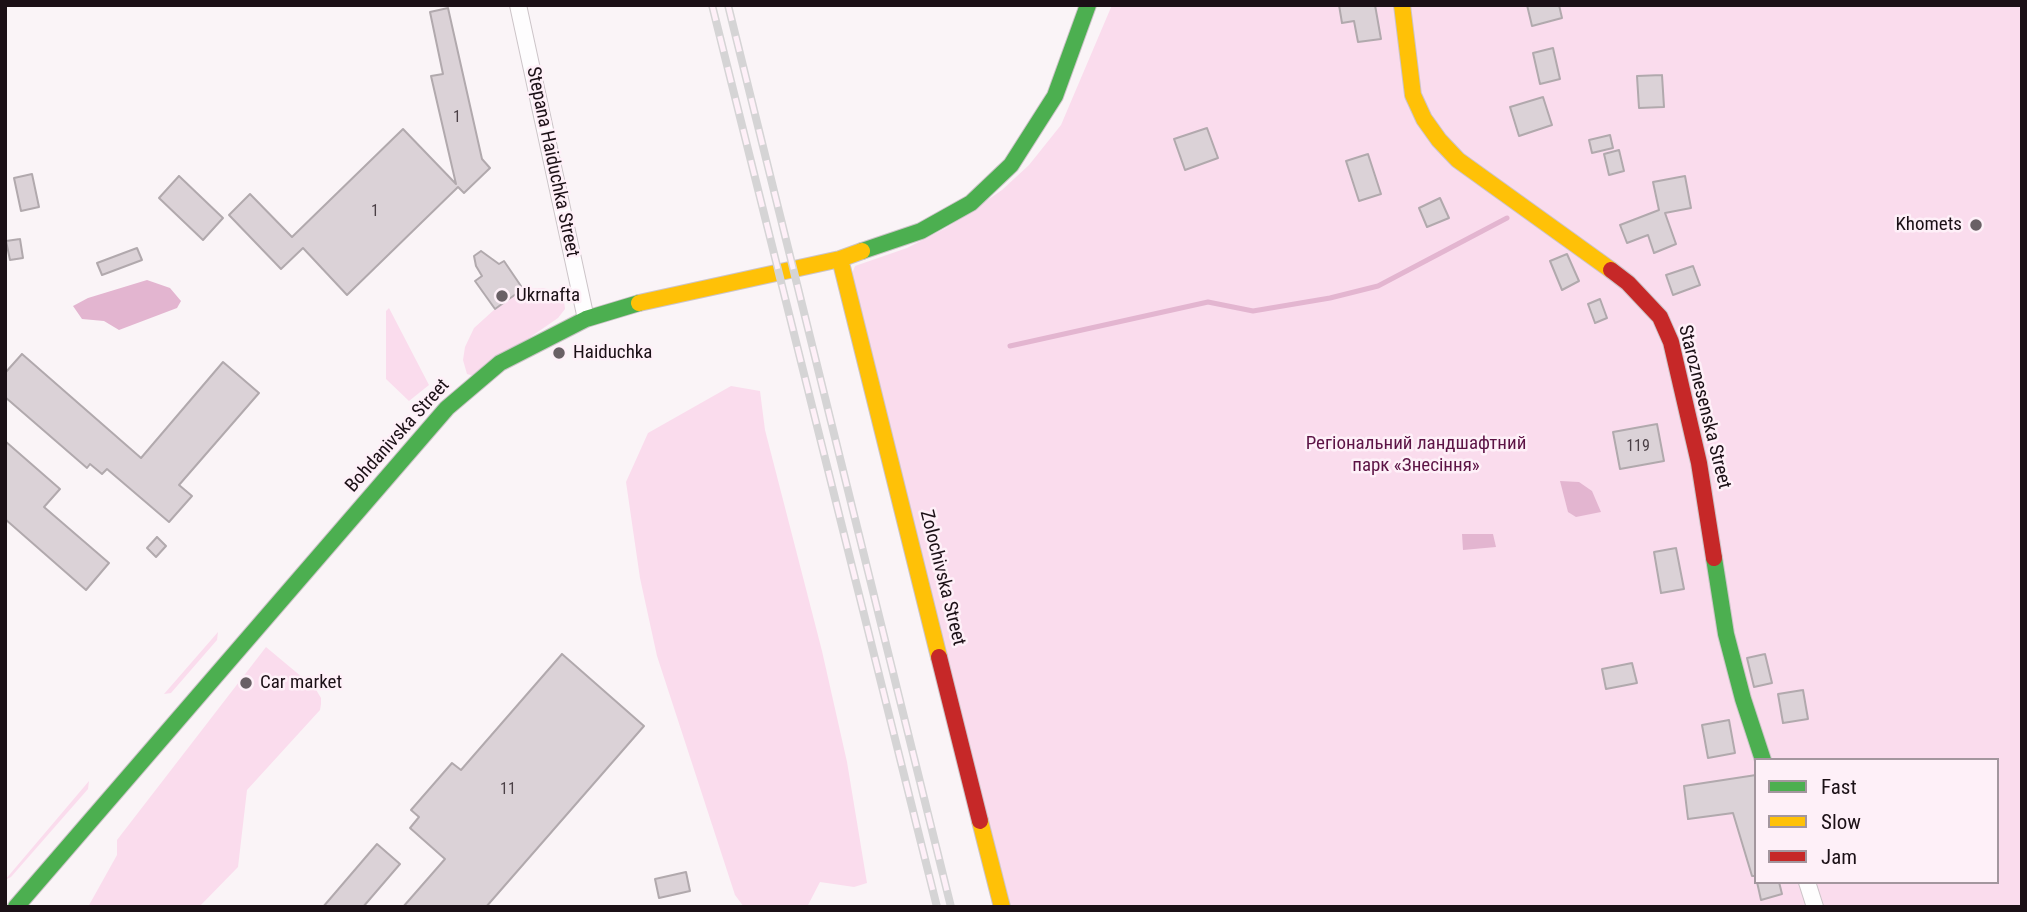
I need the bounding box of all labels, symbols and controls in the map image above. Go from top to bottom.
street label: Stepana Haiduchka Street [521,65,583,259]
house number: 1 [453,108,461,128]
house number: 1 [371,202,379,222]
place label: Khomets [1895,214,1962,236]
marker: Khomets [1968,217,1984,233]
place label: Ukrnafta [516,285,580,307]
marker: Ukrnafta [494,288,510,304]
street label: Staroznesenska Street [1673,323,1735,491]
place label: Haiduchka [573,342,652,364]
marker: Haiduchka [551,345,567,361]
street label: Bohdanivska Street [341,375,455,497]
park label: Регіональний ландшафтний парк «Знесіння» [1306,433,1526,477]
house number: 119 [1626,437,1650,457]
street label: Zolochivska Street [914,508,970,648]
place label: Car market [260,672,342,694]
marker: Car market [238,675,254,691]
legend [1754,758,1999,884]
text: Fast [1821,775,1857,799]
house number: 11 [500,780,516,800]
text: Slow [1821,810,1861,834]
text: Jam [1821,845,1857,869]

